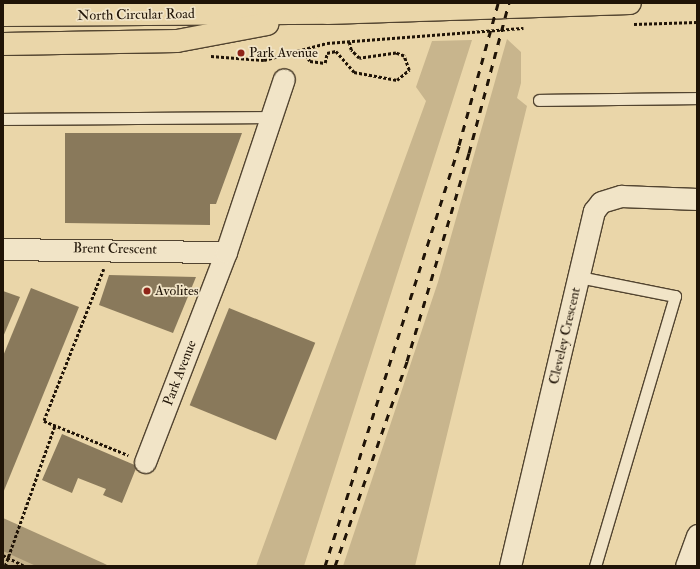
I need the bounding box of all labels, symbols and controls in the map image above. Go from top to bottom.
street label: North Circular Road [77,6,195,24]
place label: Park Avenue [249,45,318,61]
marker: Park Avenue [236,48,246,58]
street label: Brent Crescent [73,240,157,258]
place label: Avolites [155,283,199,299]
marker: Avolites [142,286,152,296]
street label: Cleveley Crescent [546,286,584,386]
street label: Park Avenue [160,338,200,408]

